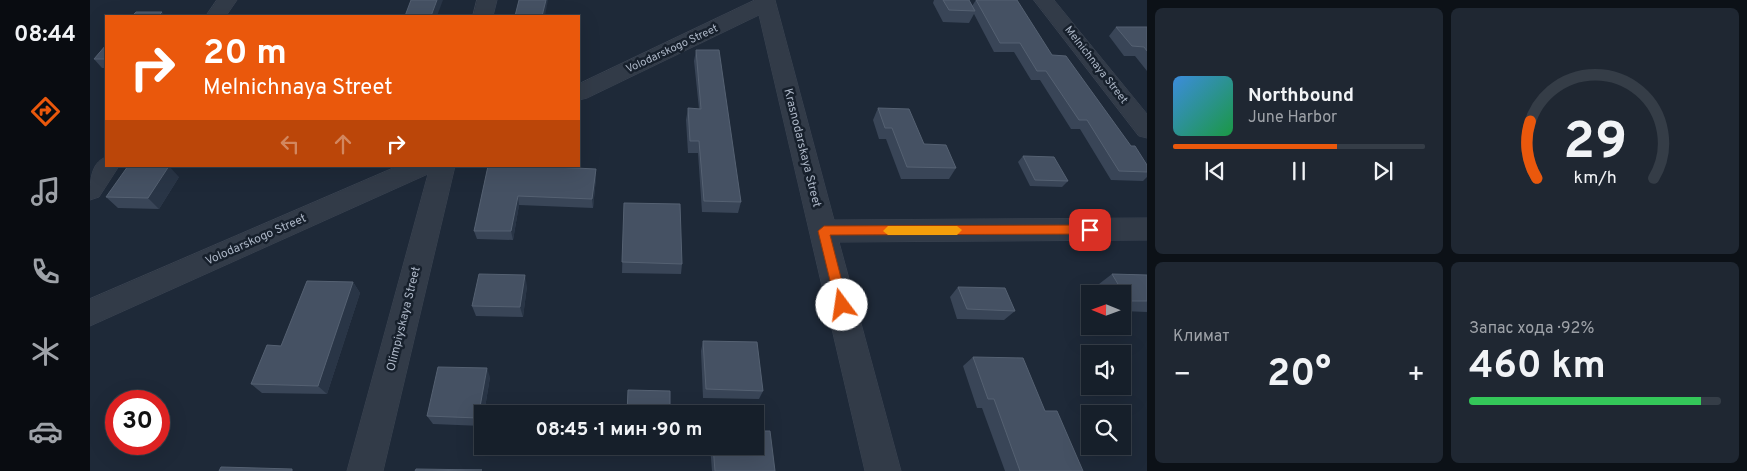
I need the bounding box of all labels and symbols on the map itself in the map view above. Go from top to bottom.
street label: Volodarskogo Street [624,22,720,76]
street label: Melnichnaya Street [1061,23,1131,107]
street label: Krasnodarskaya Street [779,87,825,209]
pin [1069,209,1111,251]
street label: Volodarskogo Street [203,211,309,269]
street label: Olimpiyskaya Street [383,265,425,373]
position arrow [815,278,867,330]
north arrow [1081,285,1131,335]
speed limit sign: 30 [105,390,170,455]

